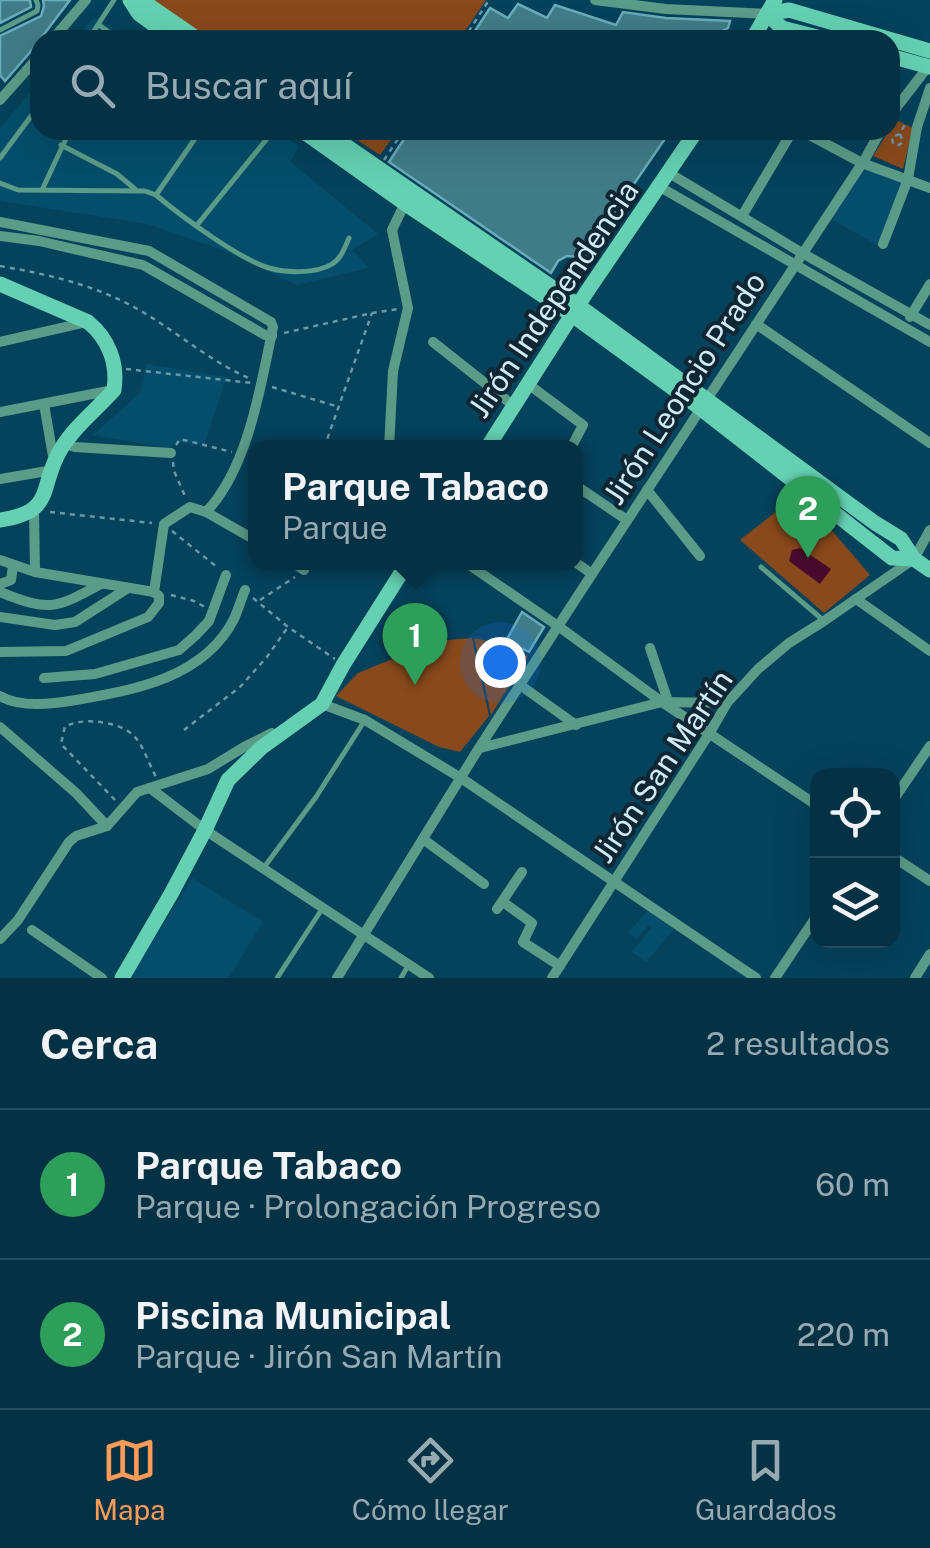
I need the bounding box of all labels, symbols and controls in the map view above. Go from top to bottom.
search box [30,30,900,140]
icon: search [65,58,120,113]
text: Buscar aquí [145,63,352,108]
street label: Jirón Independencia [460,174,646,424]
street label: Jirón Leoncio Prado [595,265,773,511]
popup [248,440,583,570]
text: Parque Tabaco [282,464,549,509]
pin: 2 [776,476,840,558]
text: Parque [282,509,388,546]
pin: 1 [382,602,448,685]
your location [475,637,526,688]
street label: Jirón San Martín [584,663,740,869]
map controls [810,768,900,948]
button: locate [810,768,900,858]
button: layers [810,858,900,948]
text: Cerca [40,1019,158,1068]
text: 2 resultados [706,1025,890,1062]
text: Parque Tabaco [135,1143,402,1188]
text: 1 [66,1166,79,1203]
text: 60 m [815,1166,890,1203]
text: Parque · Prolongación Progreso [135,1188,601,1225]
text: Piscina Municipal [135,1293,452,1338]
text: 2 [62,1316,83,1353]
text: 220 m [797,1316,890,1353]
text: Parque · Jirón San Martín [135,1338,503,1375]
tab: Mapa [93,1433,165,1526]
tab: Cómo llegar [352,1433,509,1526]
tab: Guardados [695,1433,837,1526]

